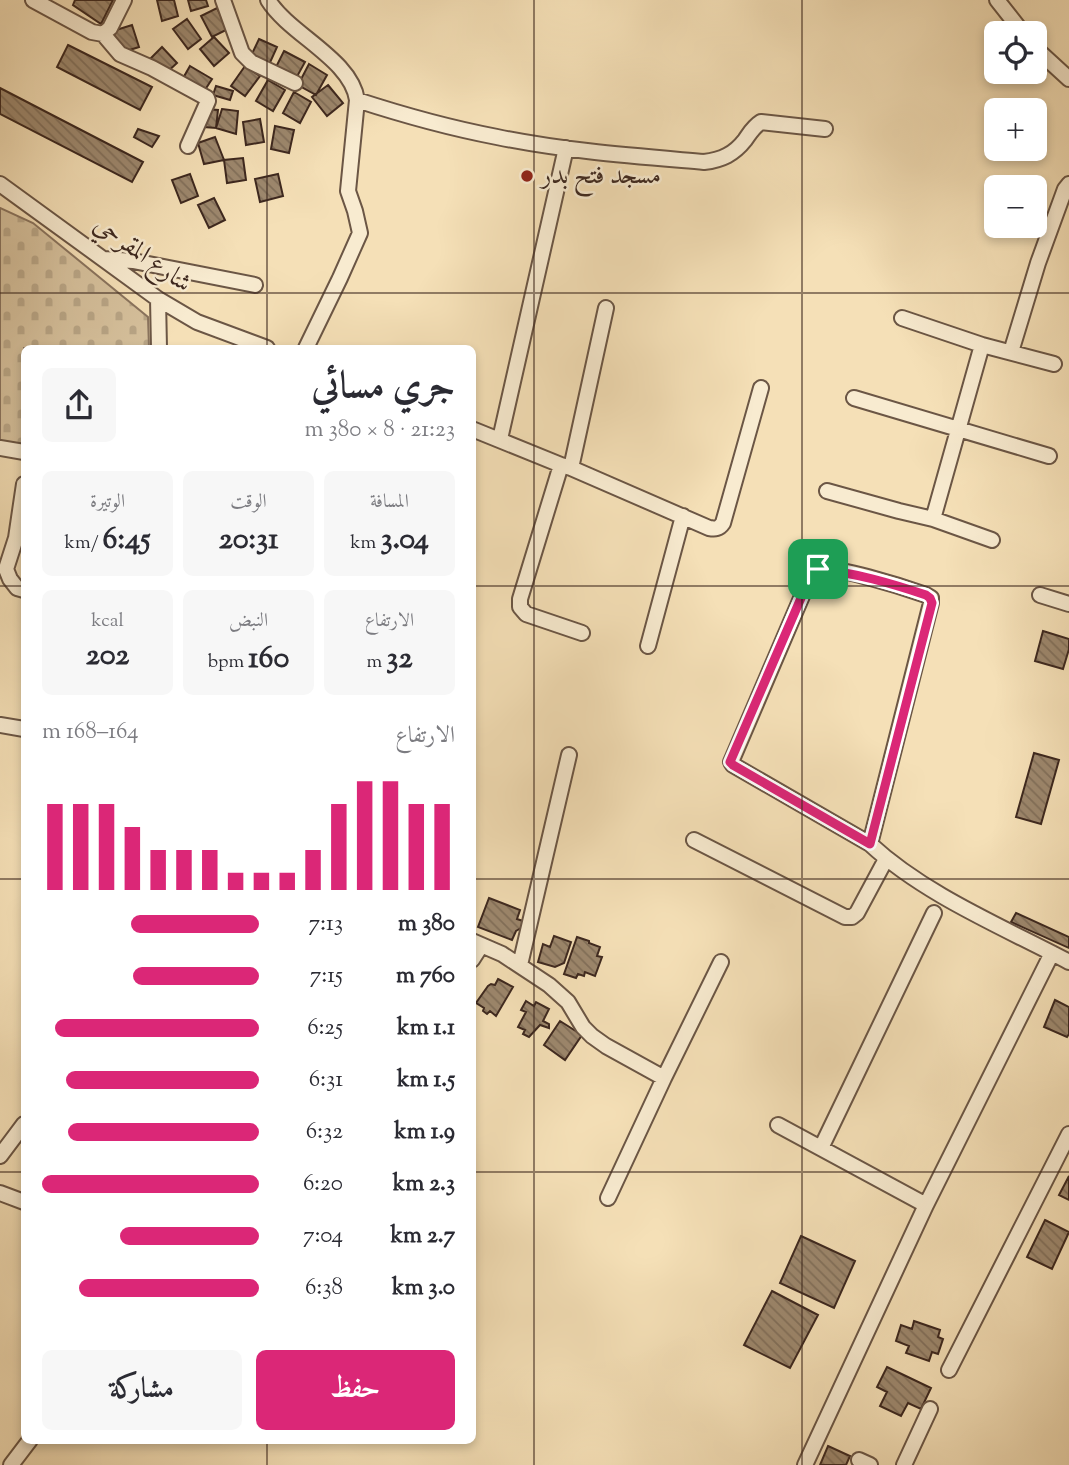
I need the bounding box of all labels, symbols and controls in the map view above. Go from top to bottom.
map controls [984,21,1047,238]
button: locate [984,21,1047,84]
button: + [984,98,1047,161]
place label: مسجد فتح بدر [538,158,661,198]
marker: مسجد فتح بدر [519,168,535,184]
button: − [984,175,1047,238]
street label: شارع المقرحي [85,208,199,303]
text: جري مسائي [312,361,455,415]
button: share [42,368,116,442]
text: 21:23 · 8 × 380 m [304,414,455,447]
text: الوتيرة [90,489,125,516]
text: الوقت [230,489,267,516]
text: المسافة [370,489,409,516]
text: 6:45 [103,519,150,562]
text: 20:31 [219,519,278,562]
text: 3.04 [380,519,429,562]
text: /km [65,530,103,557]
text: km [350,530,380,557]
pin [788,539,848,599]
icon: arrive [799,550,837,588]
text: kcal [91,608,124,635]
text: النبض [229,608,268,635]
text: الارتفاع [365,608,414,635]
text: 202 [86,635,129,678]
text: 160 [248,638,289,681]
text: 32 [386,638,412,681]
text: bpm [208,649,248,676]
text: m [367,649,386,676]
text: 164–168 m [42,716,139,749]
text: الارتفاع [395,720,455,753]
text: 7:13 [308,908,343,941]
text: 380 m [398,908,455,941]
text: 7:15 [310,960,343,993]
text: 760 m [396,960,455,993]
text: 6:25 [307,1012,343,1045]
text: 1.1 km [397,1012,455,1045]
text: 6:31 [309,1064,343,1097]
text: 1.5 km [397,1064,455,1097]
text: 6:32 [306,1116,343,1149]
text: 1.9 km [394,1116,455,1149]
text: 6:20 [303,1168,343,1201]
text: 2.3 km [393,1168,455,1201]
text: 7:04 [303,1220,343,1253]
text: 2.7 km [390,1220,455,1253]
text: 6:38 [305,1272,343,1305]
text: 3.0 km [392,1272,455,1305]
button: مشاركة [42,1350,242,1430]
button: حفظ [256,1350,455,1430]

